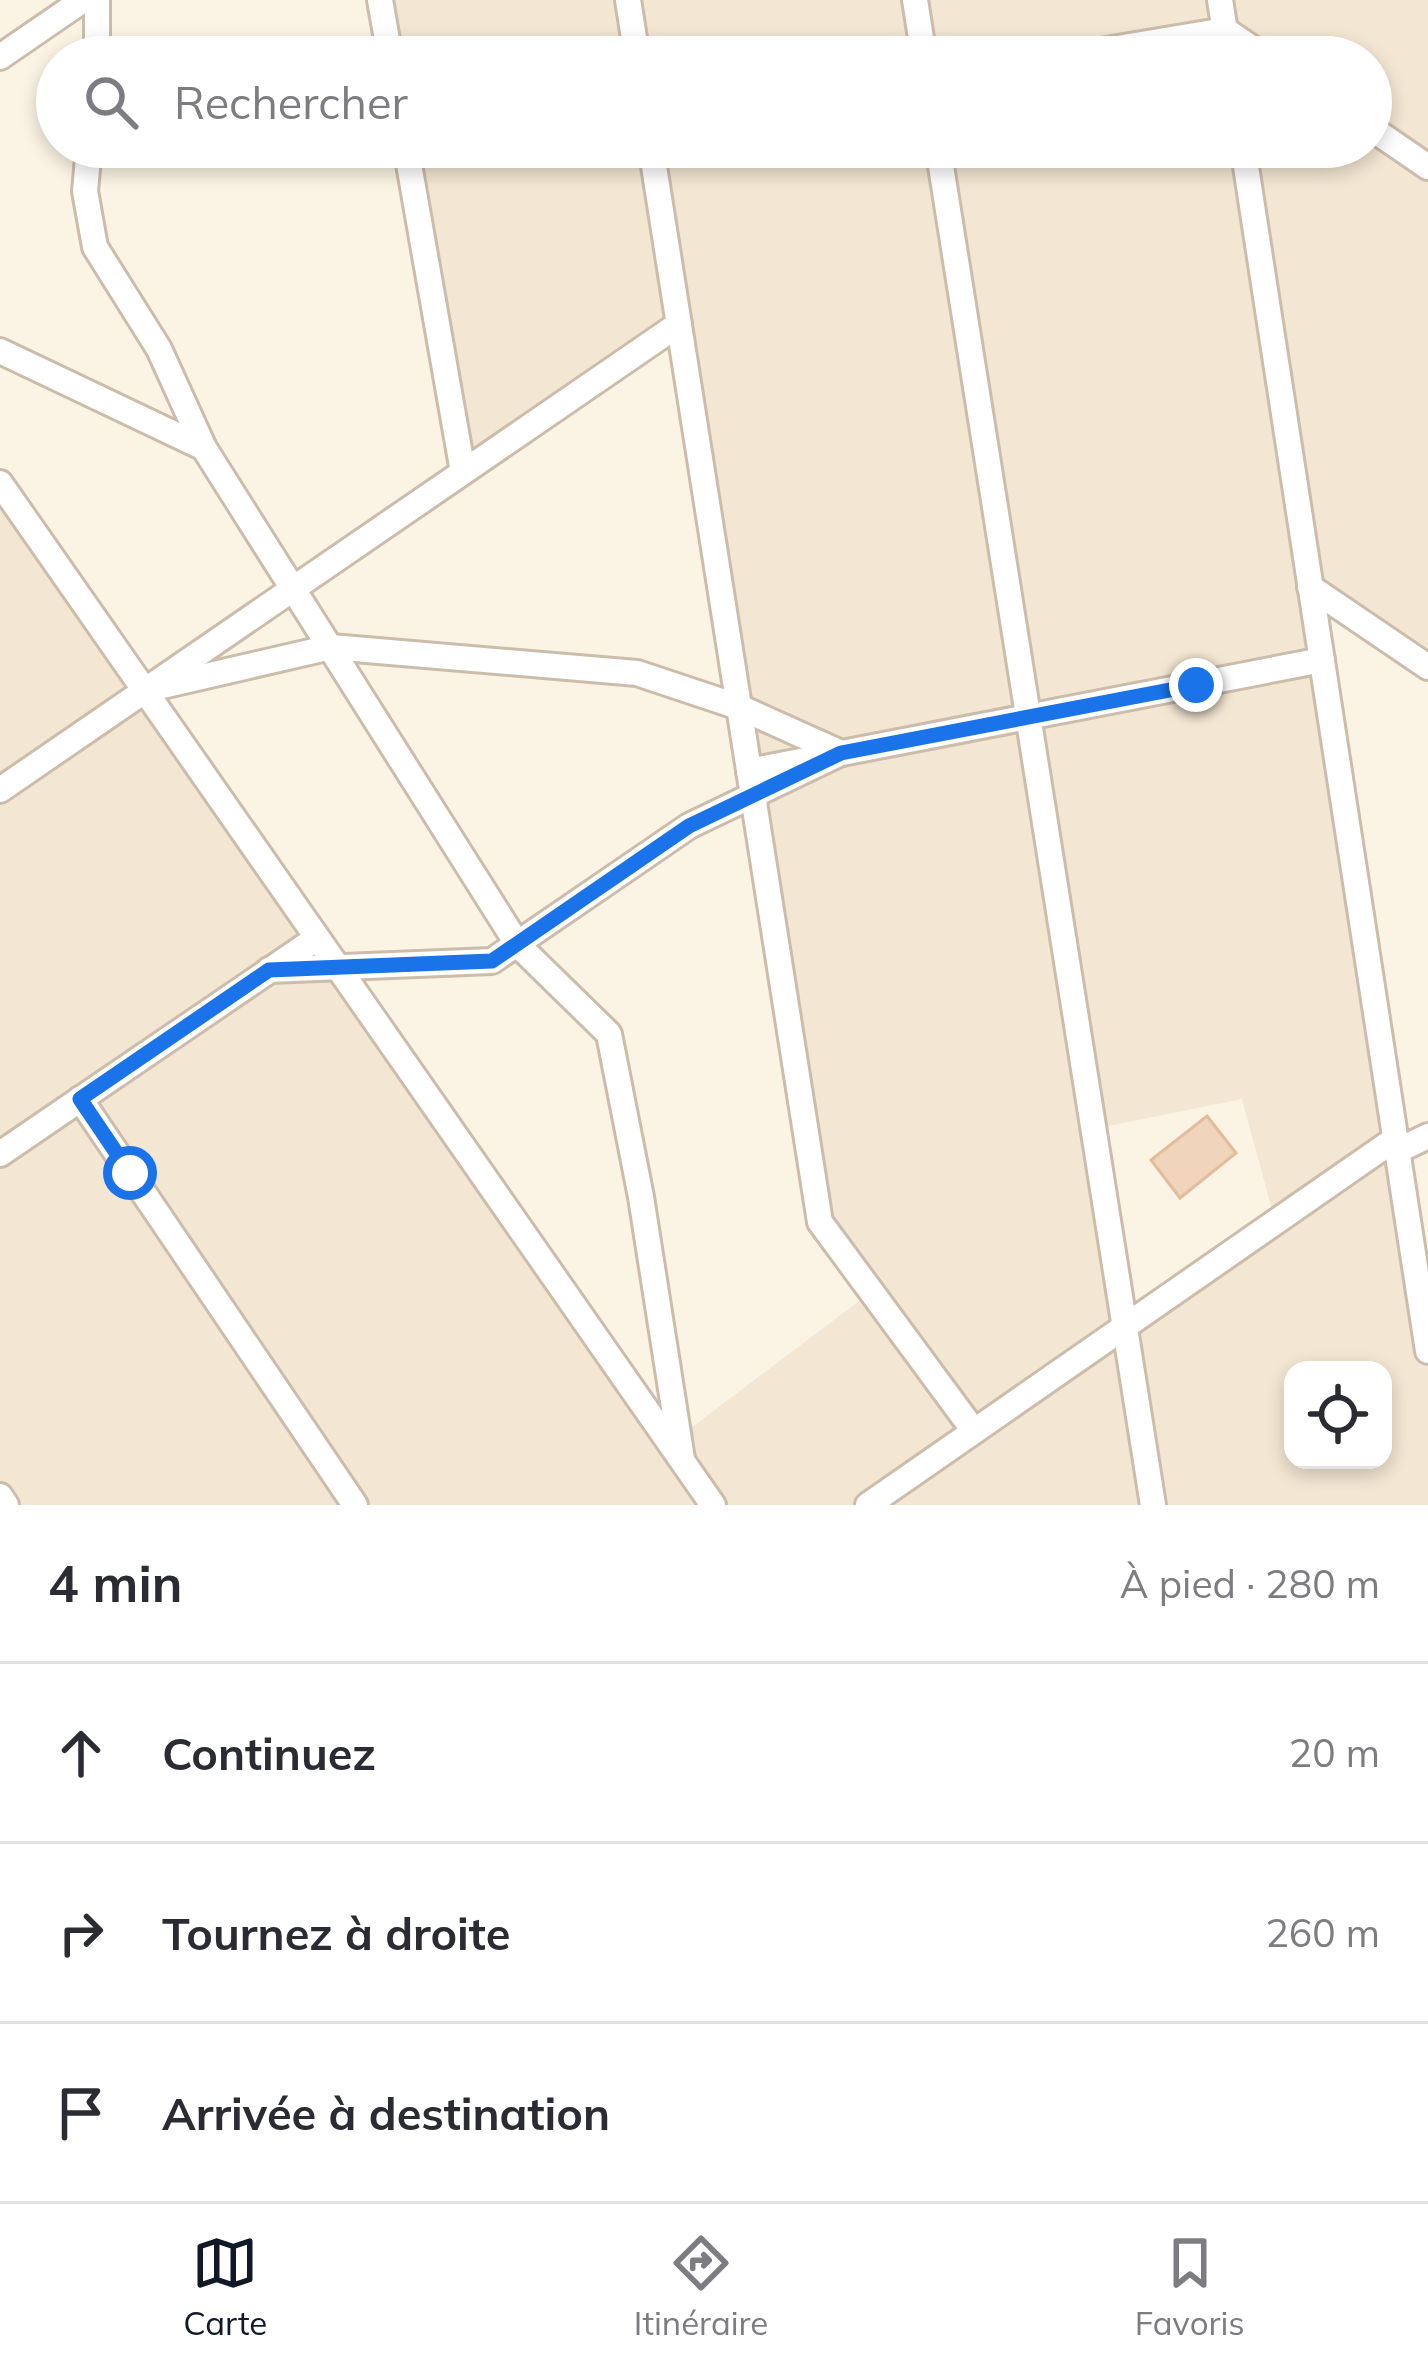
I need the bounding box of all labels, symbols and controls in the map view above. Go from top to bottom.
search box [36,36,1392,168]
icon: search [78,69,144,135]
text: Rechercher [174,74,408,130]
route end [1169,658,1223,712]
route start [103,1146,157,1200]
map controls [1284,1361,1392,1469]
button: locate [1284,1361,1392,1469]
text: 4 min [48,1551,183,1615]
text: À pied · 280 m [1120,1559,1380,1608]
icon: ahead [48,1720,114,1786]
text: Continuez [162,1725,376,1781]
text: 20 m [1289,1728,1380,1777]
icon: right [48,1900,114,1966]
text: Tournez à droite [162,1905,510,1961]
text: 260 m [1265,1908,1380,1957]
icon: arrive [48,2080,114,2146]
text: Arrivée à destination [162,2085,610,2141]
tab: Carte [183,2230,267,2343]
tab: Itinéraire [634,2230,768,2343]
tab: Favoris [1135,2230,1245,2343]

